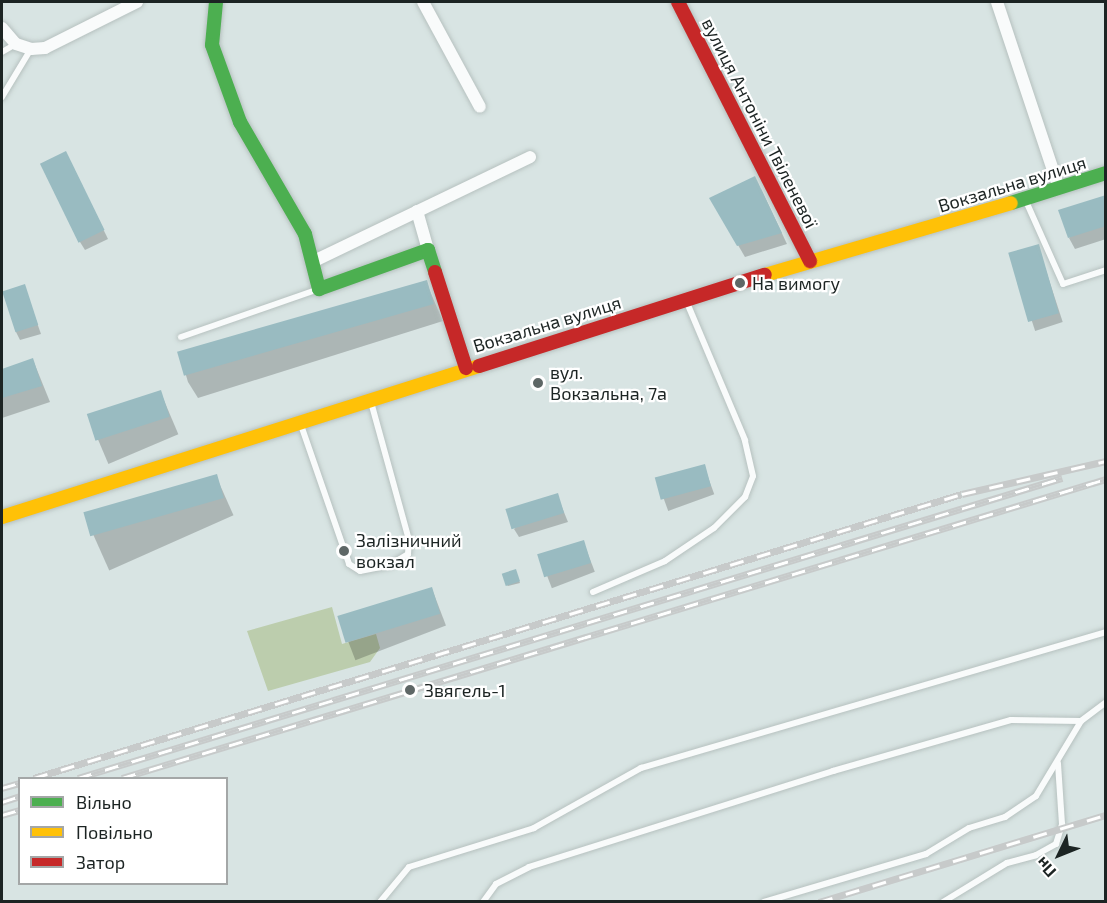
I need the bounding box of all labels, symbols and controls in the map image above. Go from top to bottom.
street label: вулиця Антоніни Твіленевої [698,14,822,232]
street label: Вокзальна вулиця [935,151,1089,217]
place label: На вимогу [752,272,840,294]
marker: На вимогу [733,276,747,290]
street label: Вокзальна вулиця [470,291,624,357]
place label: вул. Вокзальна, 7а [550,362,667,404]
marker: вул. Вокзальна, 7а [531,376,545,390]
place label: Залізничний вокзал [356,530,462,572]
marker: Залізничний вокзал [337,544,351,558]
place label: Звягель-1 [424,679,506,701]
marker: Звягель-1 [401,681,419,699]
legend [18,777,228,885]
text: Вільно [76,791,132,813]
text: Повільно [76,821,153,843]
north arrow [1029,825,1089,885]
text: Затор [76,851,125,873]
text: Пн [1031,854,1060,882]

